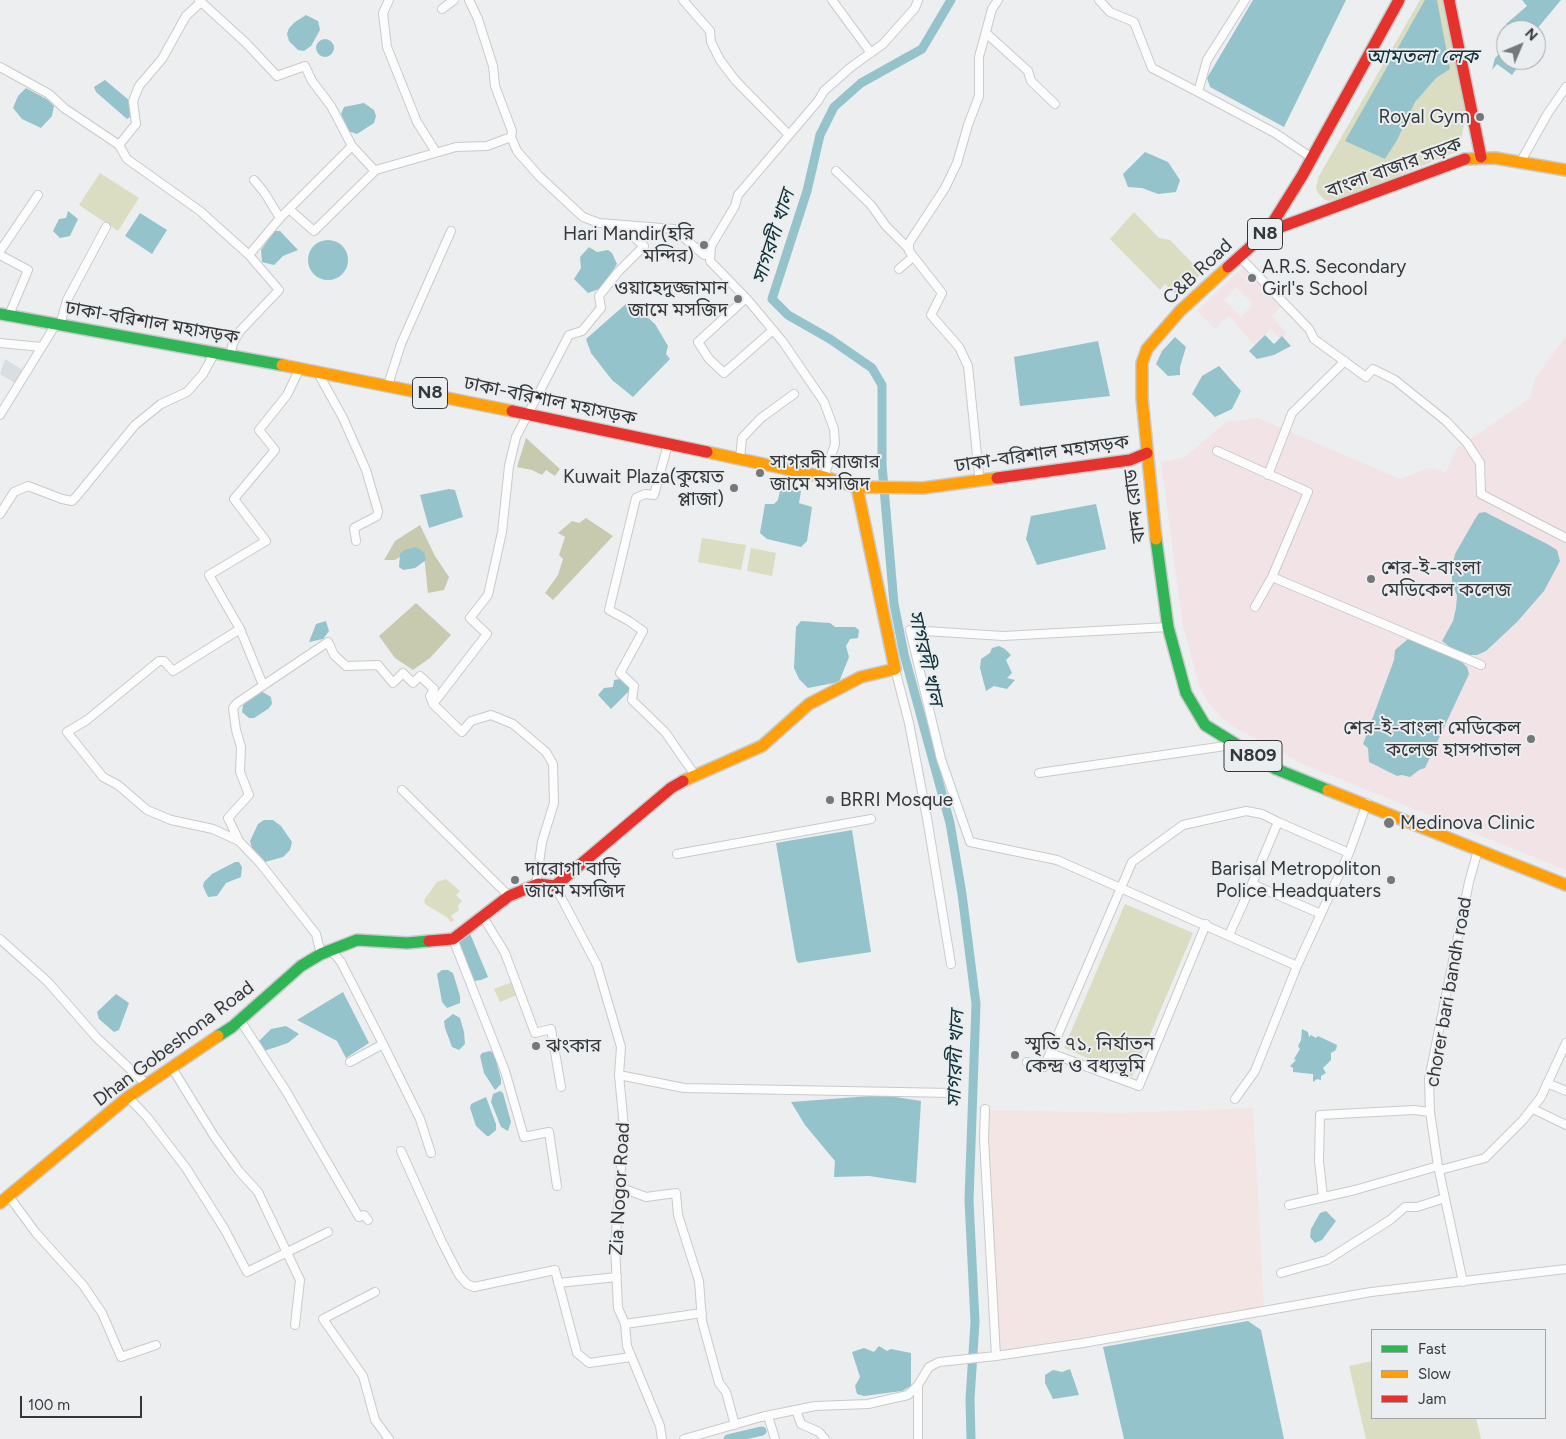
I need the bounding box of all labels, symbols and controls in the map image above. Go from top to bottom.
north arrow [1496,20,1546,70]
text: N [1521,25,1541,45]
water label: আমতলা লেক [1366,45,1478,69]
place label: Royal Gym [1378,106,1470,128]
marker: Royal Gym [1474,111,1486,123]
street label: বাংলা বাজার সড়ক [1323,133,1465,203]
water label: সাগরদী খাল [748,187,800,287]
road number: N8 [1248,218,1282,250]
place label: Hari Mandir(হরি মন্দির) [563,223,694,267]
street label: C&B Road [1159,234,1237,310]
marker: Hari Mandir(হরি মন্দির) [698,239,710,251]
place label: A.R.S. Secondary Girl's School [1262,256,1406,300]
marker: A.R.S. Secondary Girl's School [1246,272,1258,284]
place label: ওয়াহেদুজ্জামান জামে মসজিদ [614,277,728,321]
marker: ওয়াহেদুজ্জামান জামে মসজিদ [732,293,744,305]
street label: ঢাকা-বরিশাল মহাসড়ক [64,297,240,349]
street label: ঢাকা-বরিশাল মহাসড়ক [462,372,638,430]
road number: N8 [412,378,448,408]
street label: ঢাকা-বরিশাল মহাসড়ক [953,430,1131,478]
place label: সাগরদী বাজার জামে মসজিদ [770,451,880,495]
place label: Kuwait Plaza(কুয়েত প্লাজা) [563,466,724,510]
marker: সাগরদী বাজার জামে মসজিদ [754,467,766,479]
street label: বান্দ রোড [1119,468,1151,544]
marker: Kuwait Plaza(কুয়েত প্লাজা) [728,482,740,494]
place label: শের-ই-বাংলা মেডিকেল কলেজ [1381,557,1511,601]
marker: শের-ই-বাংলা মেডিকেল কলেজ [1365,573,1377,585]
water label: সাগরদী খাল [902,608,948,708]
place label: শের-ই-বাংলা মেডিকেল কলেজ হাসপাতাল [1343,717,1521,761]
marker: শের-ই-বাংলা মেডিকেল কলেজ হাসপাতাল [1525,733,1537,745]
road number: N809 [1224,740,1282,771]
place label: BRRI Mosque [840,789,953,811]
marker: BRRI Mosque [824,794,836,806]
place label: Medinova Clinic [1400,812,1535,834]
marker: Medinova Clinic [1382,816,1396,830]
place label: দারোগা বাড়ি জামে মসজিদ [525,858,625,902]
place label: Barisal Metropoliton Police Headquaters [1211,858,1381,902]
marker: দারোগা বাড়ি জামে মসজিদ [509,874,521,886]
marker: Barisal Metropoliton Police Headquaters [1385,874,1397,886]
street label: chorer bari bandh road [1421,895,1477,1089]
street label: Dhan Gobeshona Road [89,976,259,1112]
water label: সাগরদী খাল [942,1010,970,1108]
place label: স্মৃতি ৭১, নির্যাতন কেন্দ্র ও বধ্যভূমি [1025,1033,1154,1077]
place label: ঝংকার [546,1035,601,1057]
marker: ঝংকার [530,1040,542,1052]
marker: স্মৃতি ৭১, নির্যাতন কেন্দ্র ও বধ্যভূমি [1009,1049,1021,1061]
street label: Zia Nogor Road [605,1122,635,1256]
legend [1371,1329,1546,1419]
text: Fast [1418,1340,1446,1358]
text: Slow [1418,1365,1451,1383]
scale bar [22,1386,145,1418]
text: Jam [1418,1390,1446,1408]
text: 100 m [28,1396,70,1414]

